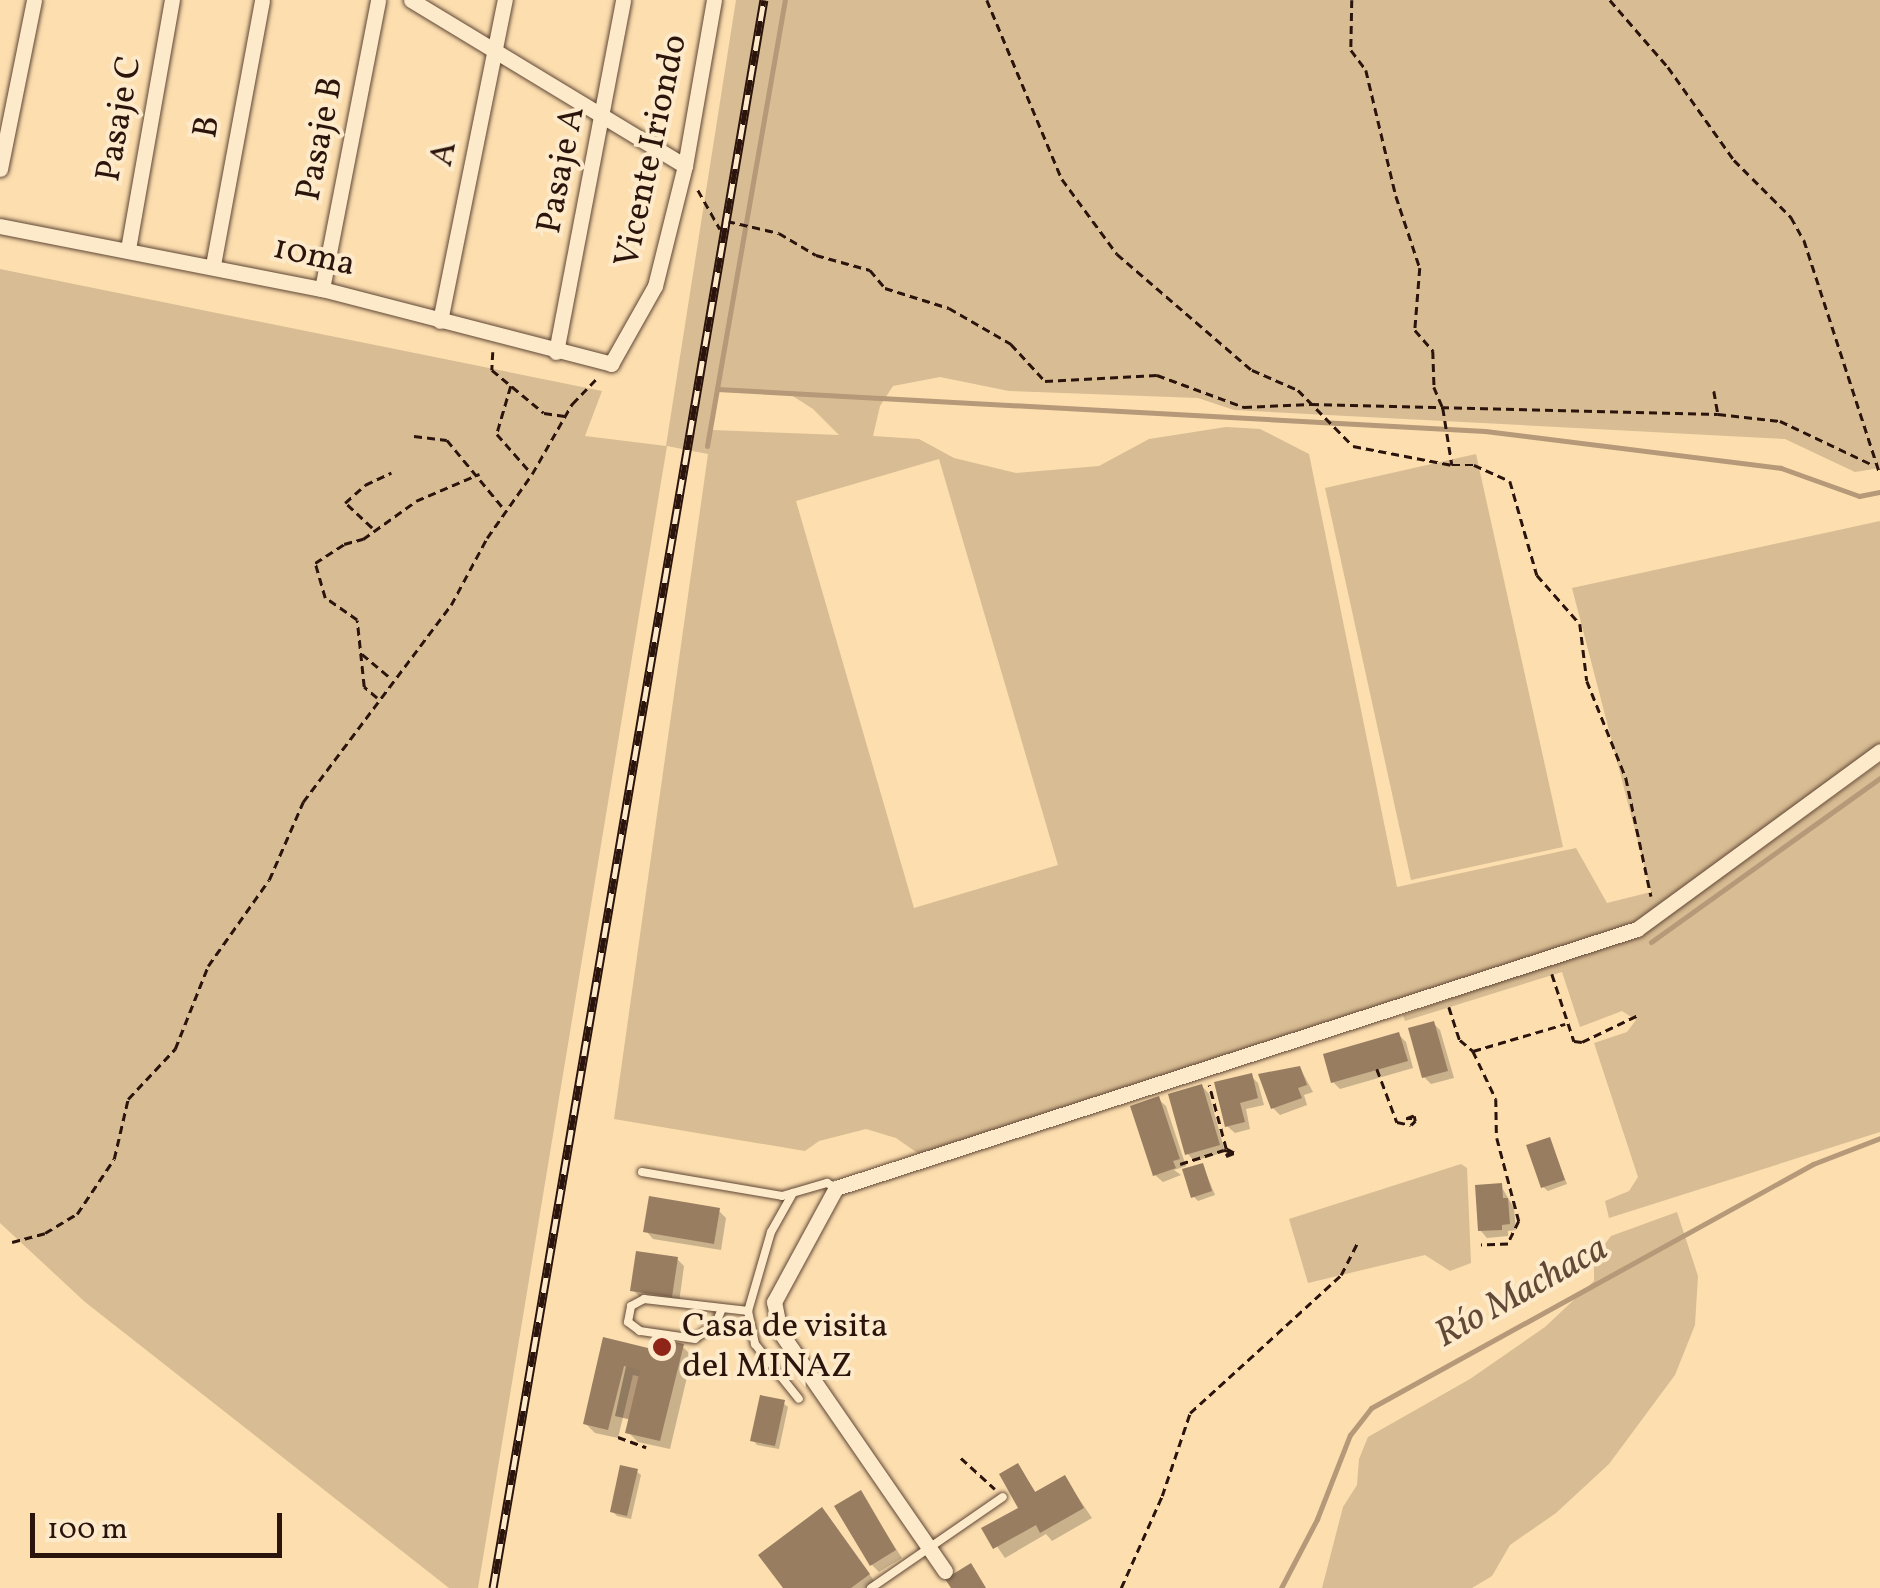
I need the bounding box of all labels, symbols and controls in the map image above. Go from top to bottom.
street label: Vicente Iriondo [607,31,697,271]
street label: Pasaje C [88,53,152,185]
street label: Pasaje B [288,73,354,205]
street label: Pasaje A [529,103,595,237]
street label: B [185,113,231,141]
street label: A [421,138,467,170]
street label: 10ma [269,227,359,287]
water label: Río Machaca [1428,1227,1616,1359]
place label: Casa de visita del MINAZ [682,1306,889,1388]
marker: Casa de visita del MINAZ [651,1336,673,1358]
scale bar [35,1493,288,1555]
text: 100 m [47,1509,128,1551]

